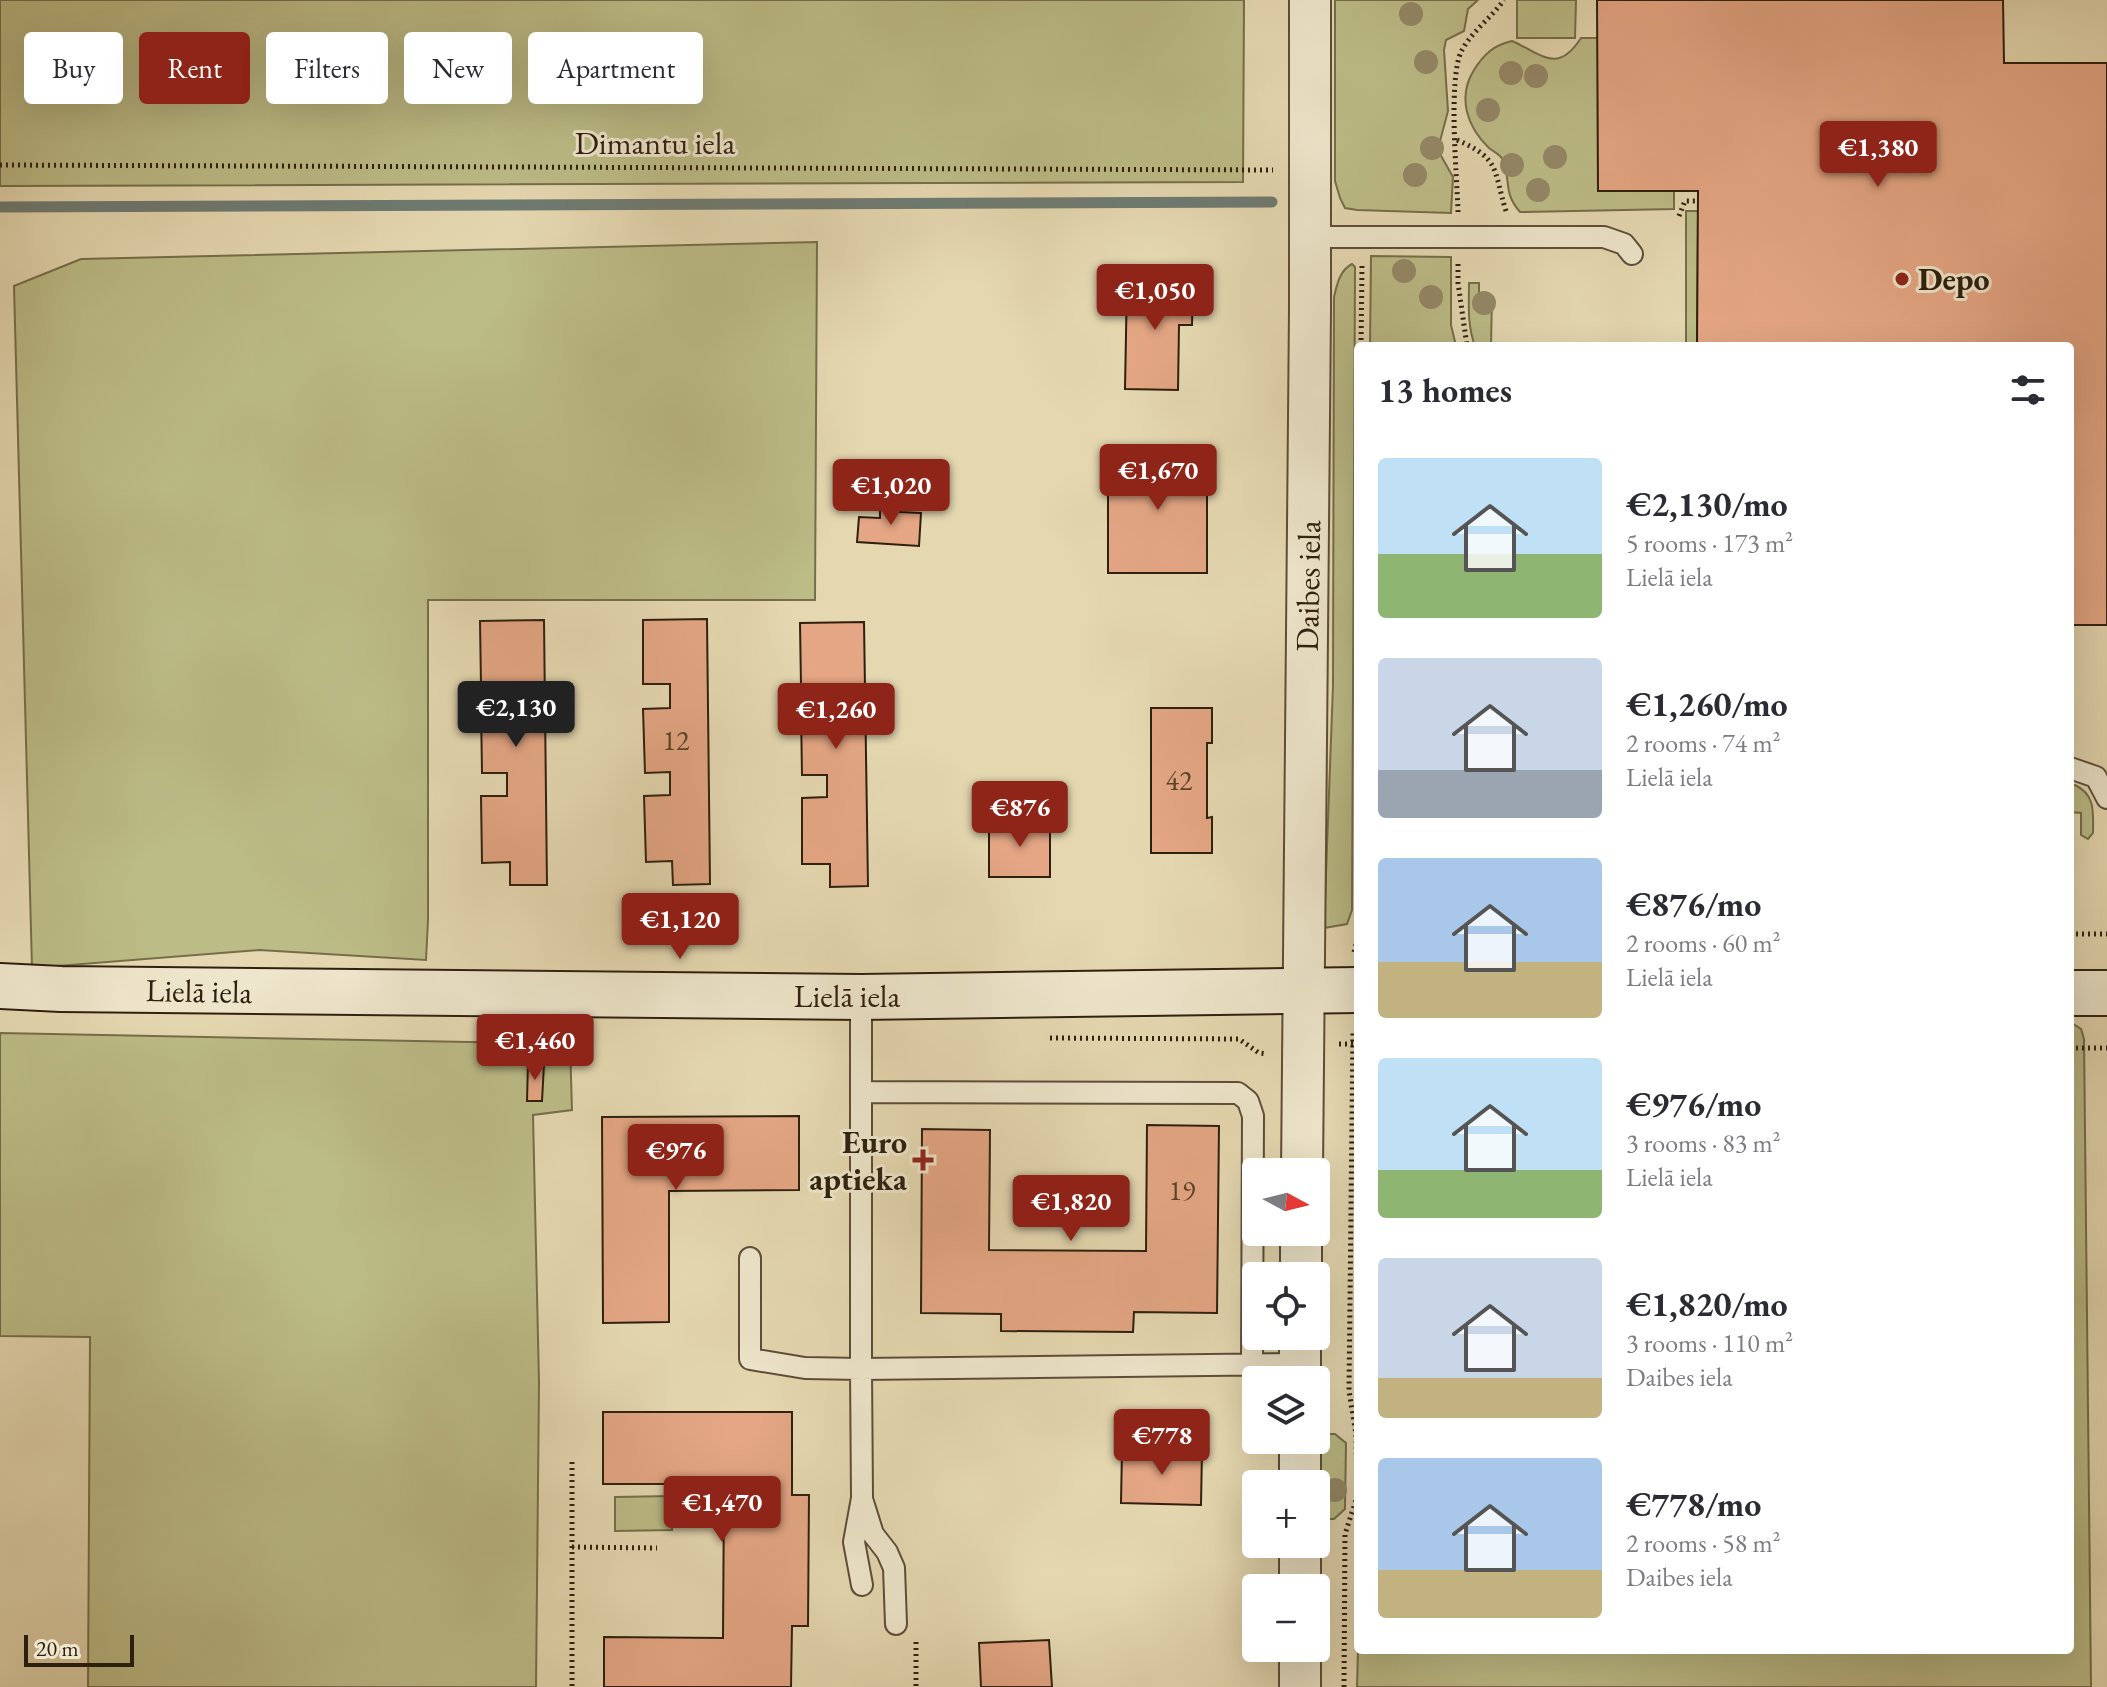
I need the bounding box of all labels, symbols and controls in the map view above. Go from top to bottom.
chip: Buy [24,32,123,104]
chip: Rent [139,32,250,104]
chip: Filters [266,32,388,104]
chip: New [404,32,512,104]
chip: Apartment [528,32,703,104]
pin: €1,380 [1813,121,1943,189]
street label: Dimantu iela [575,122,736,164]
text: €1,380 [1838,130,1918,164]
place label: Depo [1918,258,1990,300]
pin: €1,050 [1090,264,1220,332]
marker: Depo [1893,270,1911,288]
text: €1,050 [1115,273,1195,307]
text: 13 homes [1378,368,1512,412]
icon: filters [2006,368,2050,412]
pin: €1,670 [1093,444,1223,512]
text: €1,670 [1118,453,1198,487]
pin: €1,020 [826,459,956,527]
text: €1,020 [851,468,931,502]
text: €2,130/mo [1626,482,1788,526]
icon: home [1442,490,1538,586]
street label: Daibes iela [1286,520,1330,652]
text: 5 rooms · 173 m² [1626,526,1793,560]
text: Lielā iela [1626,560,1713,594]
pin: €2,130 [451,681,581,749]
text: €1,260/mo [1626,682,1788,726]
pin: €1,260 [771,683,901,751]
text: €2,130 [476,690,556,724]
icon: home [1442,690,1538,786]
text: €1,260 [796,692,876,726]
house number: 12 [663,722,690,758]
text: 2 rooms · 74 m² [1626,726,1781,760]
text: Lielā iela [1626,760,1713,794]
house number: 42 [1166,762,1193,798]
pin: €876 [973,781,1067,849]
text: €876 [990,790,1050,824]
text: €876/mo [1626,882,1761,926]
icon: home [1442,890,1538,986]
pin: €1,120 [615,893,745,961]
text: €1,120 [640,902,720,936]
text: 2 rooms · 60 m² [1626,926,1781,960]
text: Lielā iela [1626,960,1713,994]
street label: Lielā iela [145,969,253,1013]
street label: Lielā iela [794,975,901,1017]
pin: €1,460 [470,1014,600,1082]
text: €1,460 [495,1023,575,1057]
text: €976/mo [1626,1082,1761,1126]
icon: home [1442,1090,1538,1186]
place label: Euro aptieka [809,1121,908,1200]
pin: €976 [629,1124,723,1192]
text: 3 rooms · 83 m² [1626,1126,1781,1160]
text: €976 [646,1133,706,1167]
marker: Euro aptieka [914,1151,932,1169]
north arrow [1242,1158,1330,1246]
map controls [1242,1158,1330,1662]
text: Lielā iela [1626,1160,1713,1194]
house number: 19 [1169,1172,1195,1208]
pin: €1,820 [1006,1175,1136,1243]
text: €1,820 [1031,1184,1111,1218]
button: locate [1242,1262,1330,1350]
text: €1,820/mo [1626,1282,1788,1326]
icon: home [1442,1290,1538,1386]
text: 3 rooms · 110 m² [1626,1326,1793,1360]
text: Daibes iela [1626,1360,1733,1394]
button: layers [1242,1366,1330,1454]
pin: €778 [1115,1409,1209,1477]
text: €778 [1132,1418,1192,1452]
button: + [1242,1470,1330,1558]
pin: €1,470 [657,1476,787,1544]
text: €778/mo [1626,1482,1761,1526]
text: €1,470 [682,1485,762,1519]
icon: home [1442,1490,1538,1586]
text: 2 rooms · 58 m² [1626,1526,1781,1560]
text: Daibes iela [1626,1560,1733,1594]
button: − [1242,1574,1330,1662]
scale bar [24,1631,134,1667]
text: 20 m [36,1634,79,1663]

